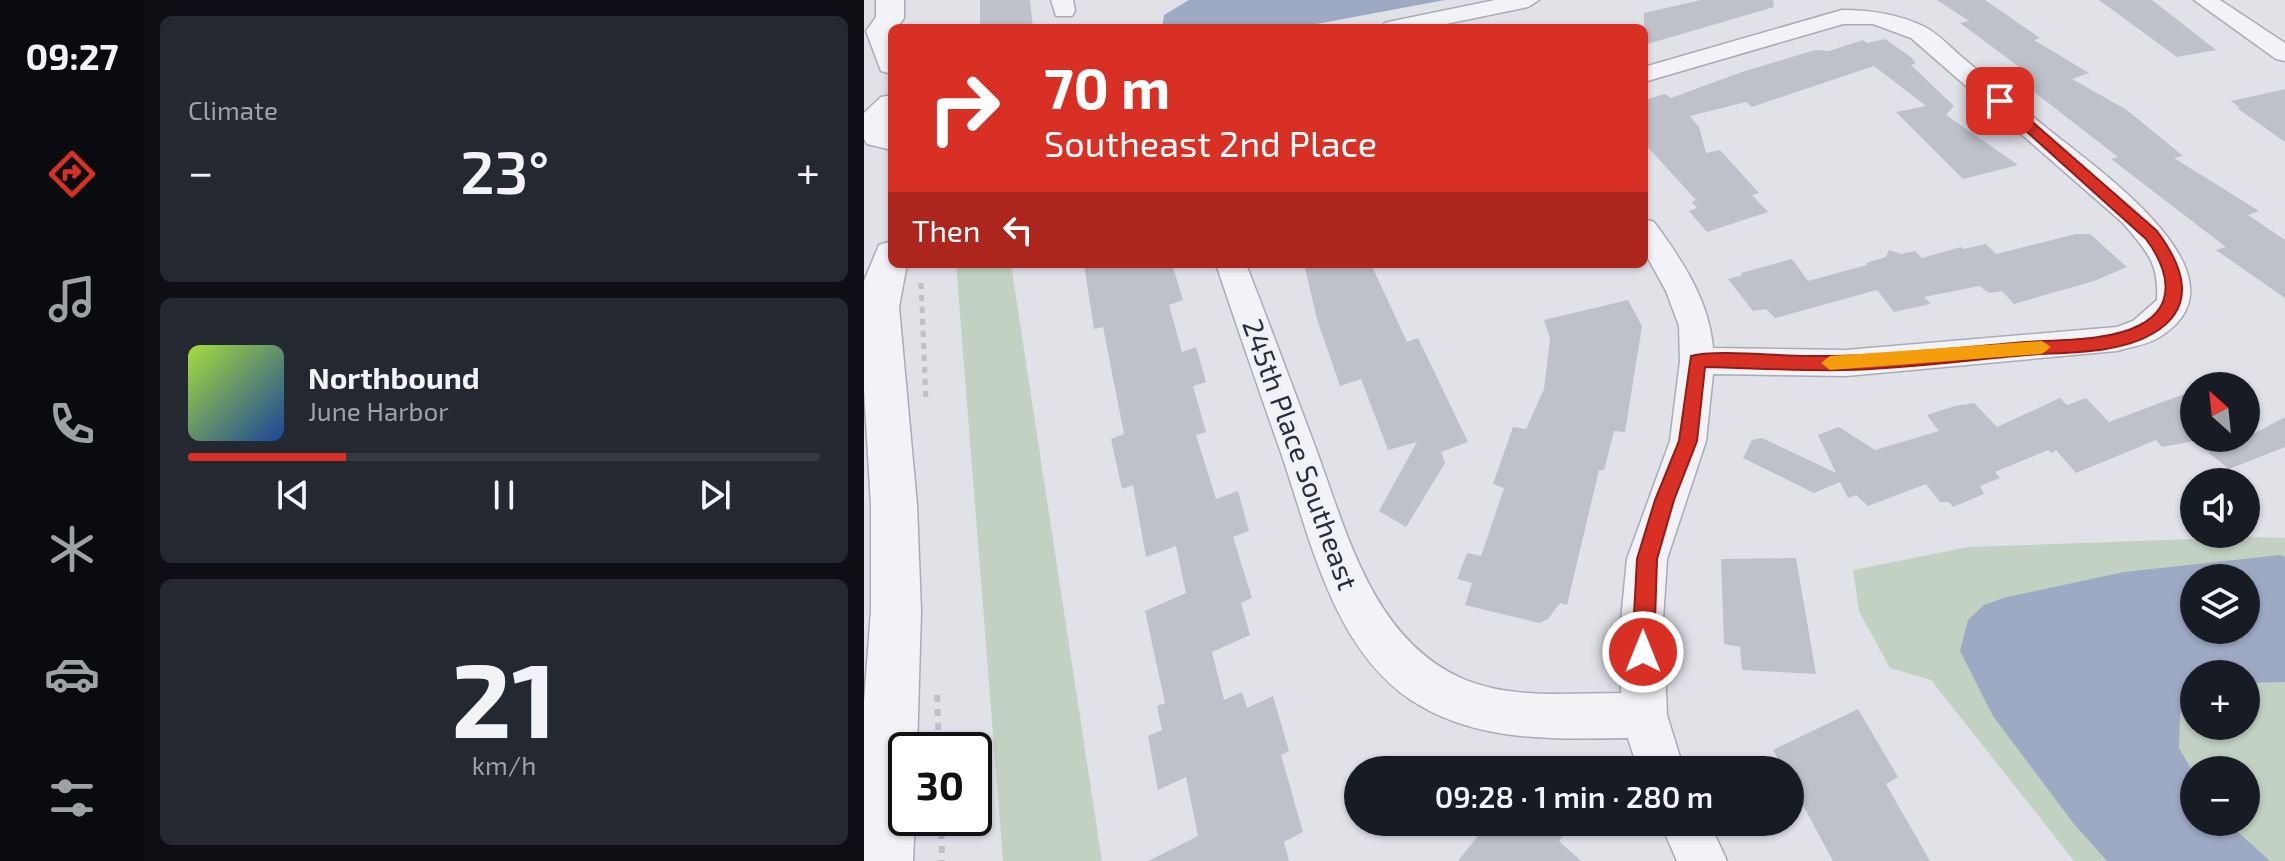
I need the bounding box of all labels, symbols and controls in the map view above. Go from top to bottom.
text: 09:27 [25,34,119,77]
text: 70 m [1044,53,1170,120]
icon: right [912,56,1016,160]
pin [1966,67,2034,135]
icon: arrive [1978,79,2022,123]
text: Climate [188,94,278,125]
text: Southeast 2nd Place [1044,121,1377,164]
text: 23° [460,134,549,206]
text: − [188,144,214,197]
text: + [796,144,820,197]
icon: directions [44,146,100,202]
icon: left [996,208,1040,252]
text: Then [912,212,980,248]
icon: music [44,271,100,327]
street label: 245th Place Southeast [1236,314,1366,594]
text: Northbound [308,359,480,395]
north arrow [2180,372,2260,452]
map controls [2180,372,2260,836]
text: June Harbor [308,395,449,426]
icon: phone [44,396,100,452]
button: sound [2180,468,2260,548]
icon: previous [271,473,315,517]
icon: pause [482,473,526,517]
icon: next [693,473,737,517]
icon: climate [44,521,100,577]
button: layers [2180,564,2260,644]
position arrow [1601,610,1685,694]
text: 21 [451,634,557,759]
icon: car [44,646,100,702]
button: + [2180,660,2260,740]
speed limit sign: 30 [888,732,992,836]
text: km/h [472,749,536,780]
button: − [2180,756,2260,836]
icon: filters [44,770,100,826]
text: 09:28 · 1 min · 280 m [1435,778,1713,814]

